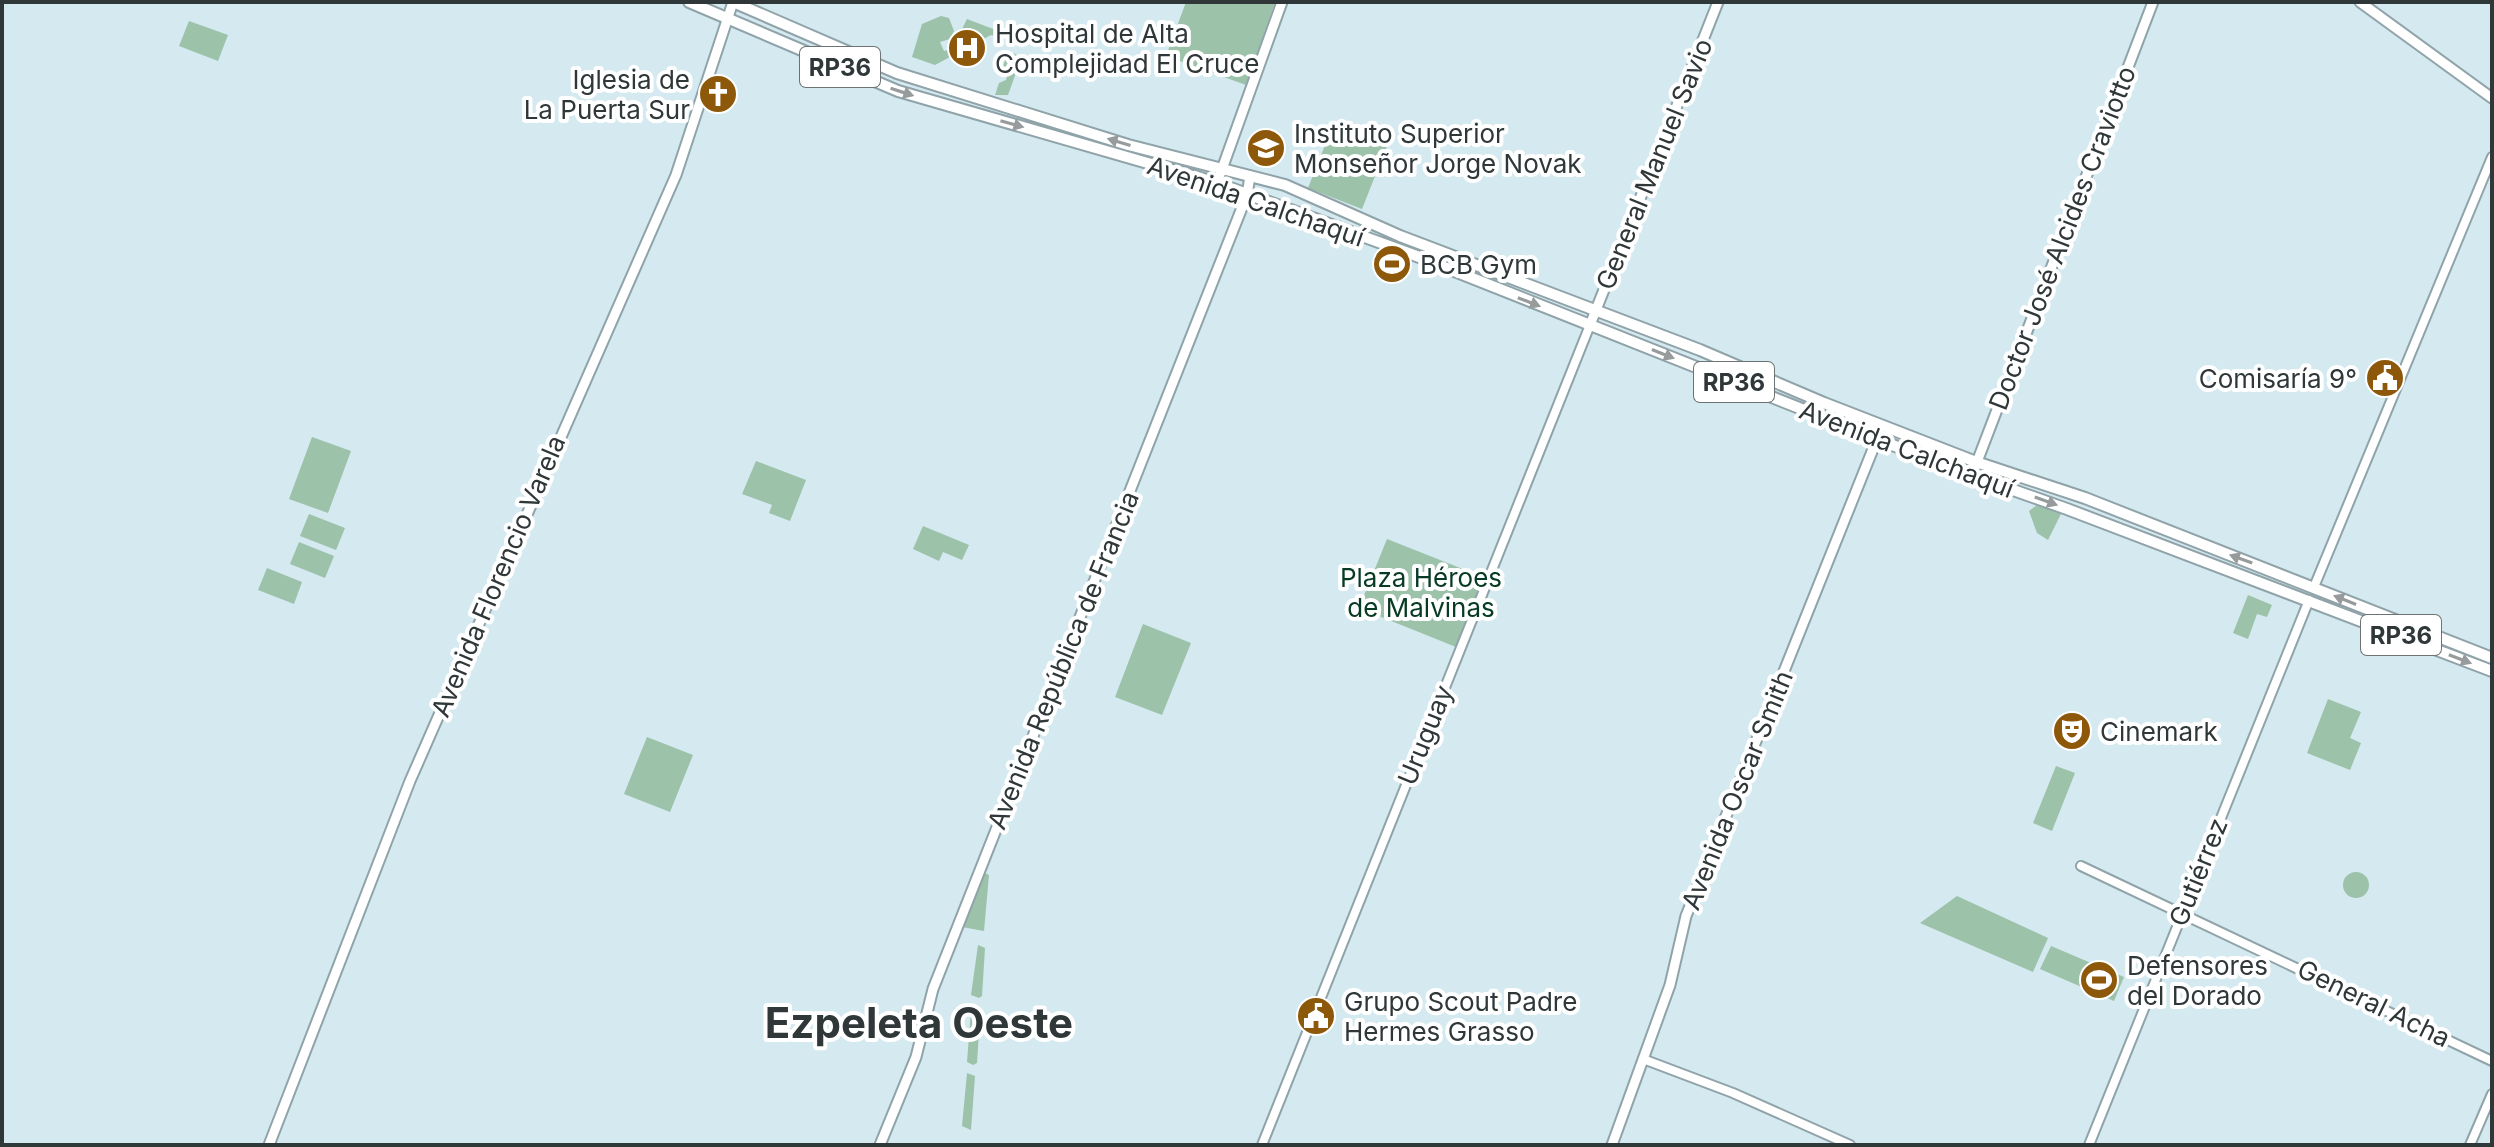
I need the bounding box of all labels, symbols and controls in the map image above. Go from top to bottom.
place label: Hospital de Alta Complejidad El Cruce [995,18,1259,79]
hospital icon: Hospital de Alta Complejidad El Cruce [946,27,988,69]
street label: General Manuel Savio [1589,34,1719,294]
road number: RP36 [800,47,880,87]
street label: Doctor José Alcides Craviotto [1982,62,2142,414]
place label: Iglesia de La Puerta Sur [524,64,690,125]
church icon: Iglesia de La Puerta Sur [697,73,739,115]
one-way arrow [890,86,914,98]
one-way arrow [1001,118,1025,131]
place label: Instituto Superior Monseñor Jorge Novak [1294,118,1582,179]
school or university icon: Instituto Superior Monseñor Jorge Novak [1245,127,1287,169]
one-way arrow [1107,135,1131,148]
street label: Avenida Calchaquí [1144,149,1369,253]
sports icon: BCB Gym [1371,243,1413,285]
place label: BCB Gym [1420,249,1537,280]
one-way arrow [1518,296,1542,309]
one-way arrow [1651,348,1675,361]
public building icon: Comisaría 9° [2364,357,2406,399]
road number: RP36 [1694,362,1774,402]
place label: Comisaría 9° [2199,363,2357,394]
street label: Avenida Calchaquí [1795,394,2019,504]
street label: Avenida Florencio Varela [425,431,571,721]
street label: Avenida República de Francia [981,486,1145,834]
one-way arrow [2034,495,2058,508]
one-way arrow [2229,552,2253,564]
park label: Plaza Héroes de Malvinas [1340,562,1502,623]
one-way arrow [2333,593,2357,606]
road number: RP36 [2361,615,2441,655]
one-way arrow [2448,653,2472,666]
street label: Avenida Oscar Smith [1675,666,1799,914]
street label: Uruguay [1391,681,1459,789]
theatre icon: Cinemark [2051,710,2093,752]
place label: Cinemark [2100,716,2218,747]
street label: Gutiérrez [2162,814,2234,930]
place label: Defensores del Dorado [2127,950,2268,1011]
street label: General Acha [2293,953,2455,1053]
sports icon: Defensores del Dorado [2078,959,2120,1001]
place label: Grupo Scout Padre Hermes Grasso [1344,986,1577,1047]
public building icon: Grupo Scout Padre Hermes Grasso [1295,995,1337,1037]
district label: Ezpeleta Oeste [765,997,1073,1048]

